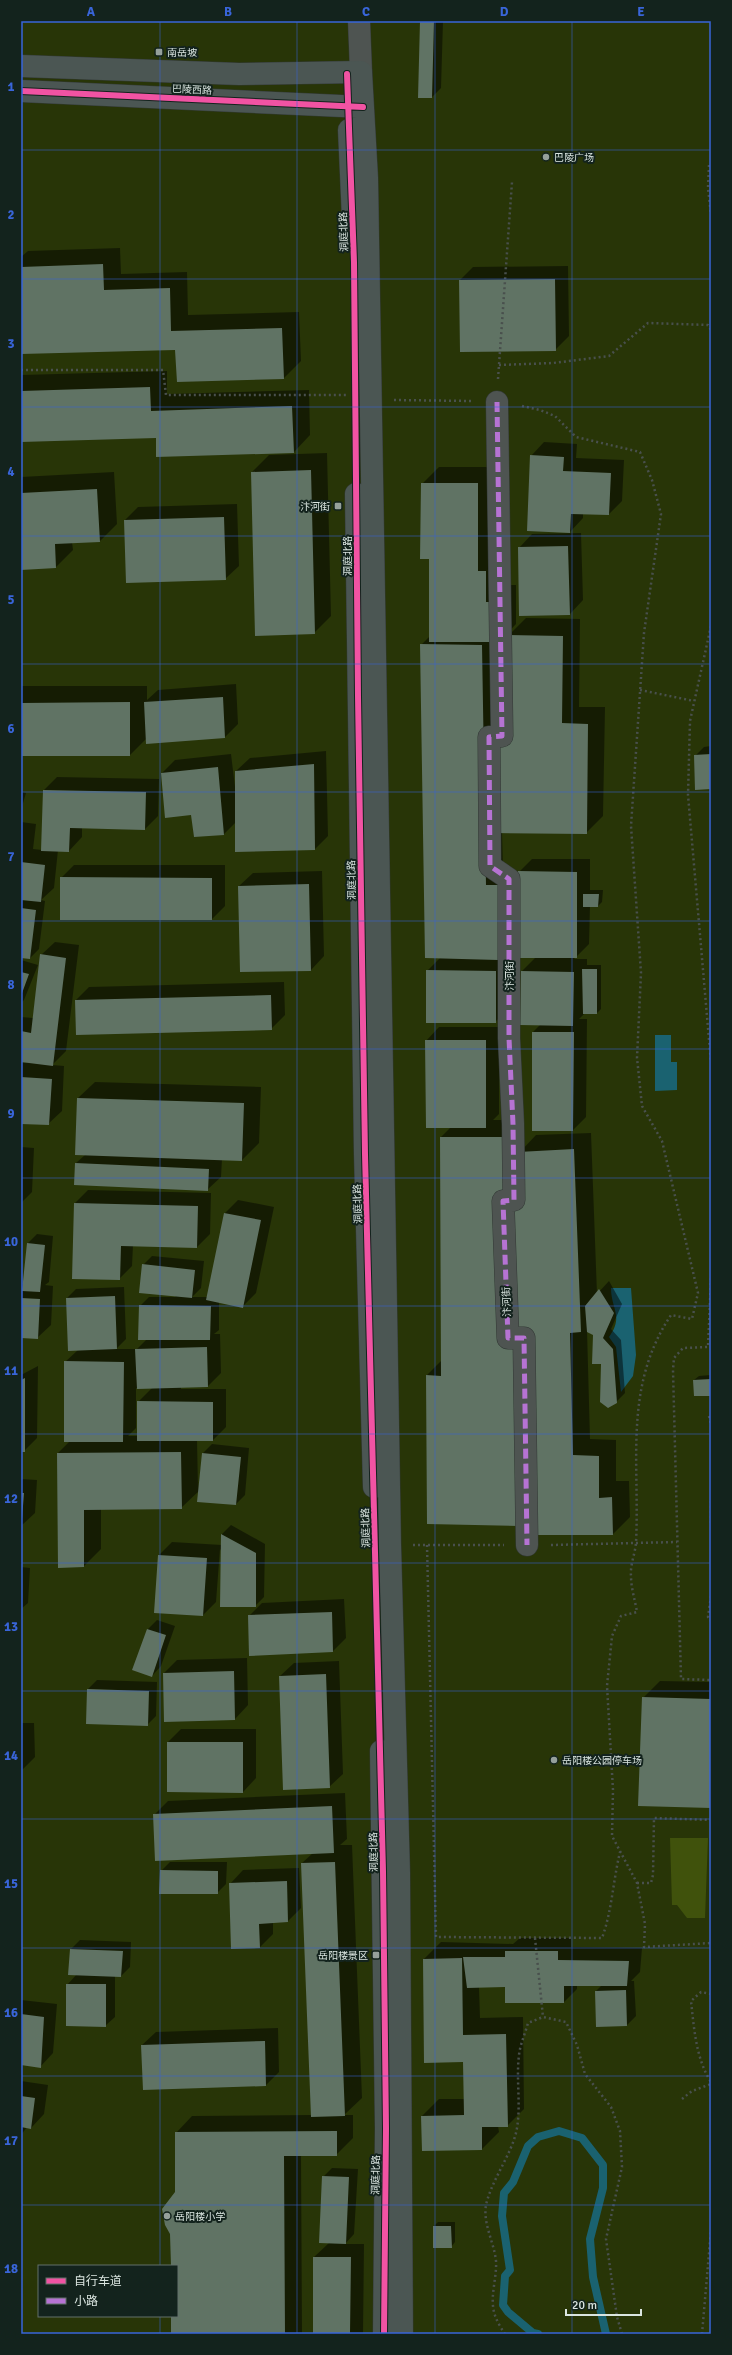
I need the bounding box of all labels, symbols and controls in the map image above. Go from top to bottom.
text: A [87,4,96,20]
text: B [224,4,232,20]
text: C [362,4,370,20]
text: D [500,4,509,20]
text: E [637,4,645,20]
marker: 南岳坡 [154,47,164,57]
place label: 南岳坡 [167,47,197,59]
text: 1 [7,79,15,95]
street label: 巴陵西路 [172,83,212,97]
marker: 巴陵广场 [541,152,551,162]
place label: 巴陵广场 [554,152,594,164]
text: 2 [7,207,15,223]
street label: 洞庭北路 [337,212,351,252]
text: 3 [7,336,15,352]
text: 4 [7,464,15,480]
place label: 汴河街 [300,501,330,513]
marker: 汴河街 [333,501,343,511]
street label: 洞庭北路 [342,536,354,576]
text: 5 [7,592,15,608]
text: 6 [7,721,15,737]
text: 7 [7,849,15,865]
street label: 洞庭北路 [346,860,358,900]
street label: 汴河街 [504,961,516,991]
text: 8 [7,977,15,993]
text: 9 [7,1106,15,1122]
street label: 洞庭北路 [351,1184,365,1224]
text: 10 [4,1234,18,1250]
street label: 汴河街 [500,1287,514,1317]
text: 11 [4,1363,18,1379]
text: 12 [4,1491,18,1507]
street label: 洞庭北路 [359,1508,373,1548]
text: 13 [4,1619,18,1635]
text: 14 [4,1748,18,1764]
marker: 岳阳楼公园停车场 [549,1755,559,1765]
place label: 岳阳楼公园停车场 [562,1755,642,1767]
street label: 洞庭北路 [368,1832,380,1872]
text: 15 [4,1876,18,1892]
place label: 岳阳楼景区 [318,1950,368,1962]
marker: 岳阳楼景区 [371,1950,381,1960]
text: 16 [4,2005,18,2021]
text: 17 [4,2133,18,2149]
street label: 洞庭北路 [370,2155,382,2195]
marker: 岳阳楼小学 [162,2211,172,2221]
place label: 岳阳楼小学 [175,2211,225,2223]
text: 18 [4,2261,18,2277]
legend [38,2265,178,2317]
text: 自行车道 [74,2274,122,2289]
scale bar [566,2291,641,2317]
text: 小路 [74,2294,98,2309]
text: 20 m [572,2298,597,2313]

